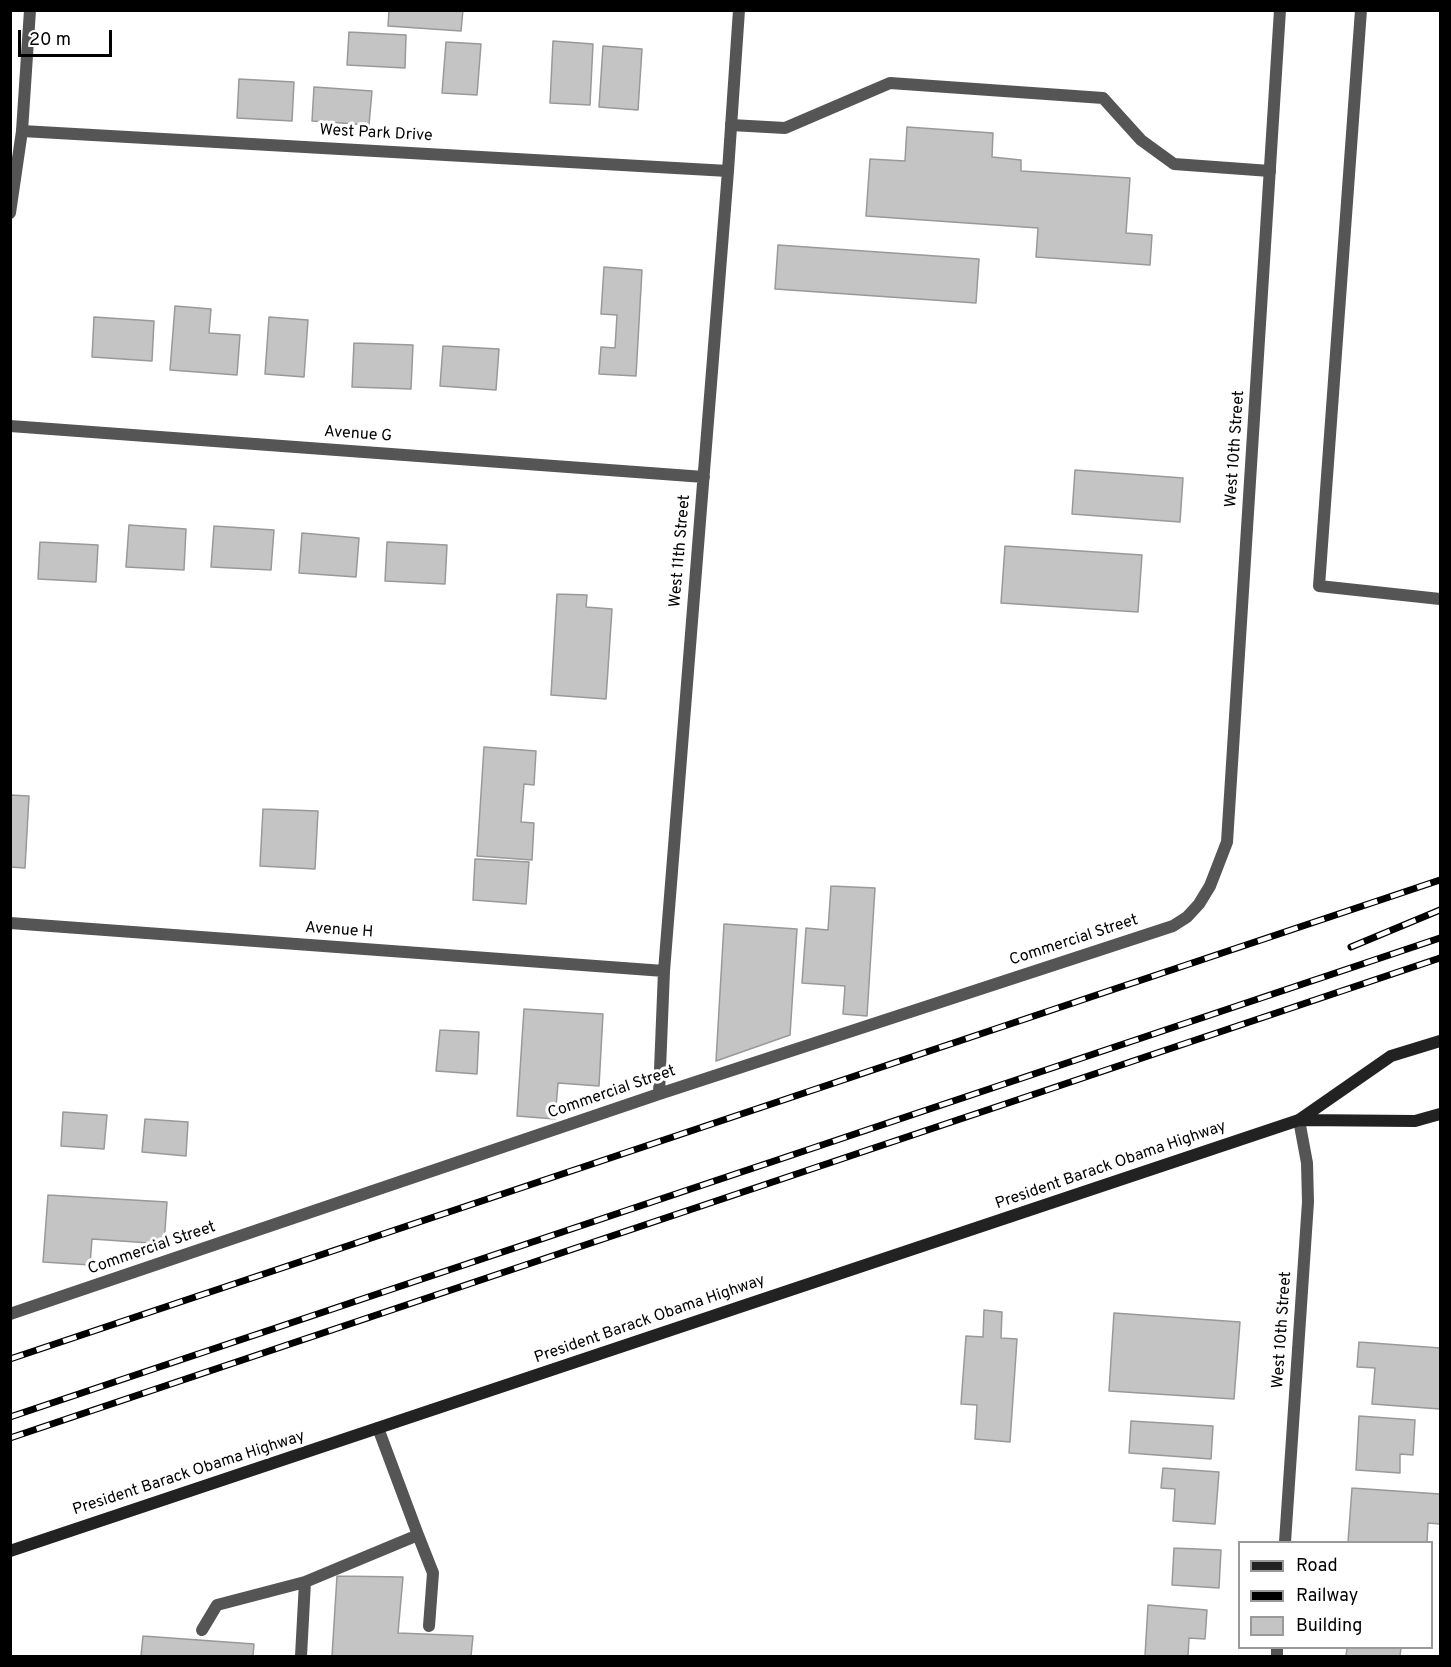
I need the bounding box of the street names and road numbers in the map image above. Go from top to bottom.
street label: West Park Drive [319,121,433,147]
street label: West 10th Street [1222,390,1250,508]
street label: Avenue G [323,423,393,447]
street label: West 11th Street [667,494,695,608]
street label: Commercial Street [1007,911,1141,971]
street label: Avenue H [304,919,374,943]
street label: Commercial Street [546,1062,678,1124]
street label: President Barack Obama Highway [993,1117,1229,1215]
street label: Commercial Street [86,1218,218,1280]
street label: President Barack Obama Highway [532,1271,768,1369]
street label: West 10th Street [1269,1271,1297,1389]
street label: President Barack Obama Highway [71,1427,307,1521]

